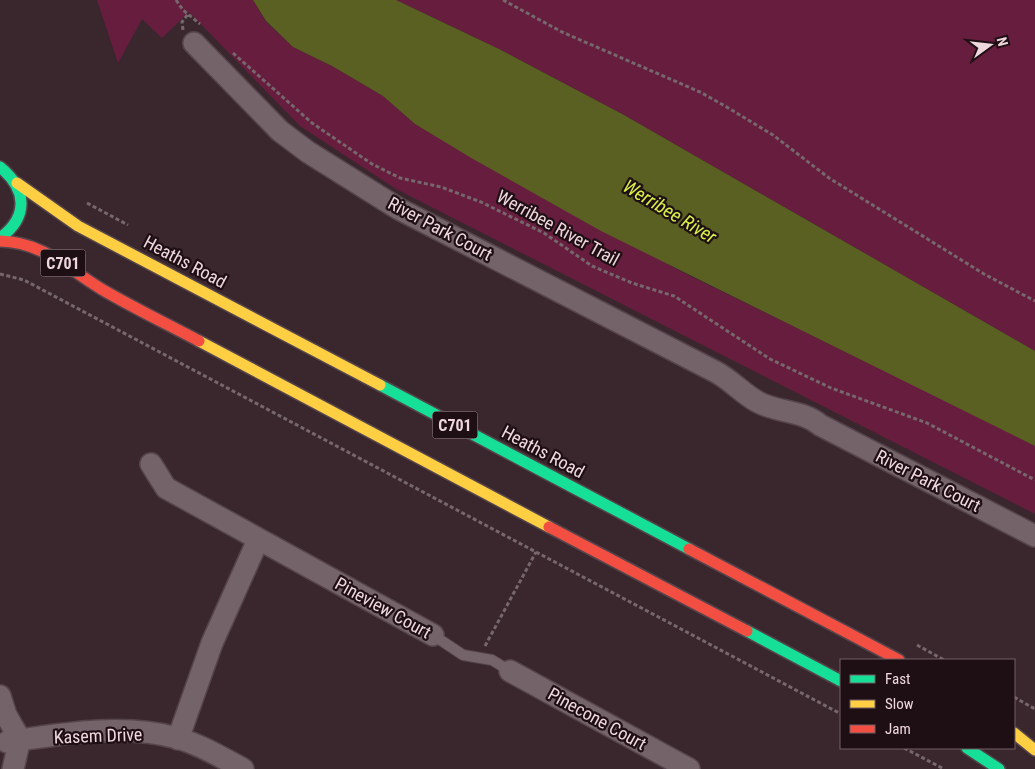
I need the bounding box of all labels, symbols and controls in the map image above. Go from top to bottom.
north arrow [965,20,1015,70]
text: N [994,35,1011,48]
water label: Werribee River [619,175,721,248]
street label: Werribee River Trail [493,185,623,270]
street label: River Park Court [385,192,496,265]
street label: Heaths Road [140,231,230,292]
road number: C701 [40,250,86,276]
road number: C701 [432,412,478,438]
street label: Heaths Road [498,421,588,482]
street label: River Park Court [872,445,984,516]
street label: Pineview Court [332,573,435,643]
legend [840,659,1015,749]
text: Fast [885,670,910,688]
street label: Pinecone Court [544,683,650,754]
text: Slow [885,695,914,713]
text: Jam [885,720,911,738]
street label: Kasem Drive [53,723,143,748]

